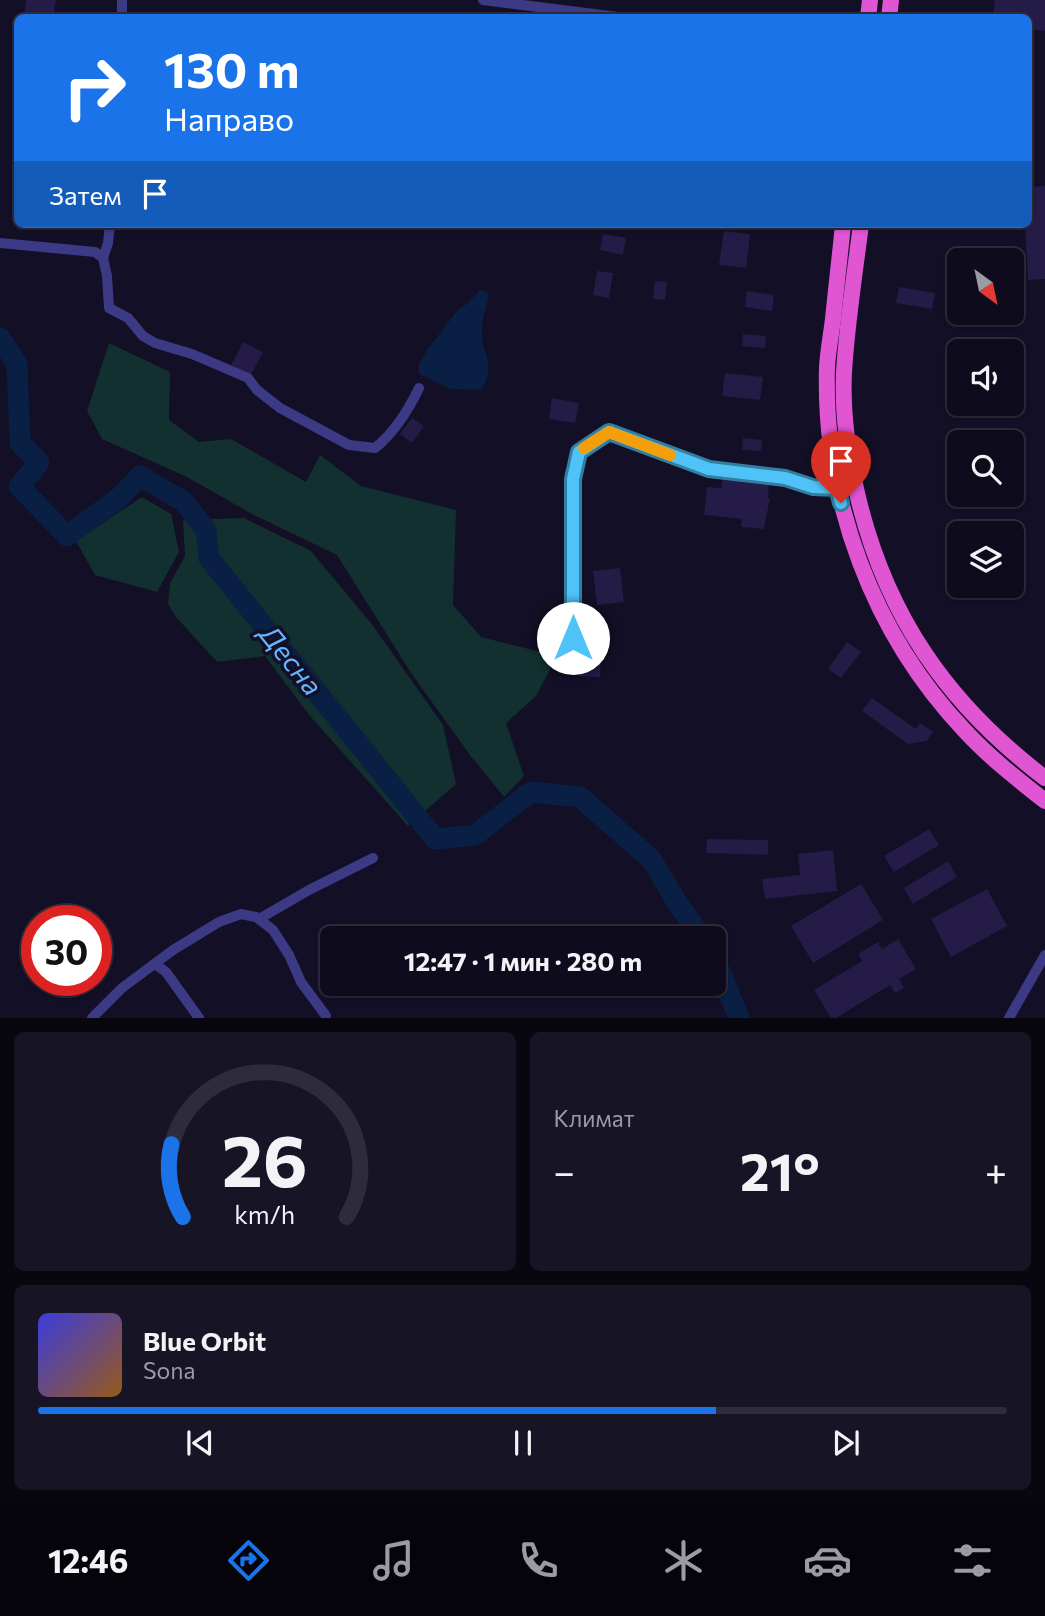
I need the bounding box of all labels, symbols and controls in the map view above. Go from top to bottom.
text: 130 m [164,38,299,98]
icon: right [49,42,140,133]
text: Направо [164,98,294,138]
icon: arrive [136,175,174,213]
text: Затем [49,179,122,210]
north arrow [947,248,1024,326]
map controls [947,248,1024,598]
button: sound [947,339,1024,416]
button: search [947,430,1024,507]
pin [811,431,871,503]
icon: arrive [822,442,860,480]
button: layers [947,521,1024,598]
position arrow [536,601,610,675]
water label: Десна [251,615,330,702]
speed limit sign: 30 [21,905,112,996]
text: 12:47 · 1 мин · 280 m [404,945,642,976]
text: Климат [554,1104,635,1132]
text: 26 [222,1114,308,1203]
text: 21° [740,1138,820,1202]
text: − [554,1147,575,1194]
text: + [985,1147,1007,1194]
text: km/h [234,1199,295,1229]
text: Blue Orbit [143,1325,266,1356]
text: Sona [143,1356,195,1384]
icon: previous [181,1424,219,1462]
icon: pause [504,1424,542,1462]
icon: next [827,1424,865,1462]
icon: directions [224,1536,273,1585]
icon: music [369,1536,418,1585]
icon: phone [514,1536,563,1585]
icon: climate [659,1536,708,1585]
icon: car [803,1536,852,1585]
icon: filters [948,1536,997,1585]
text: 12:46 [48,1540,128,1580]

